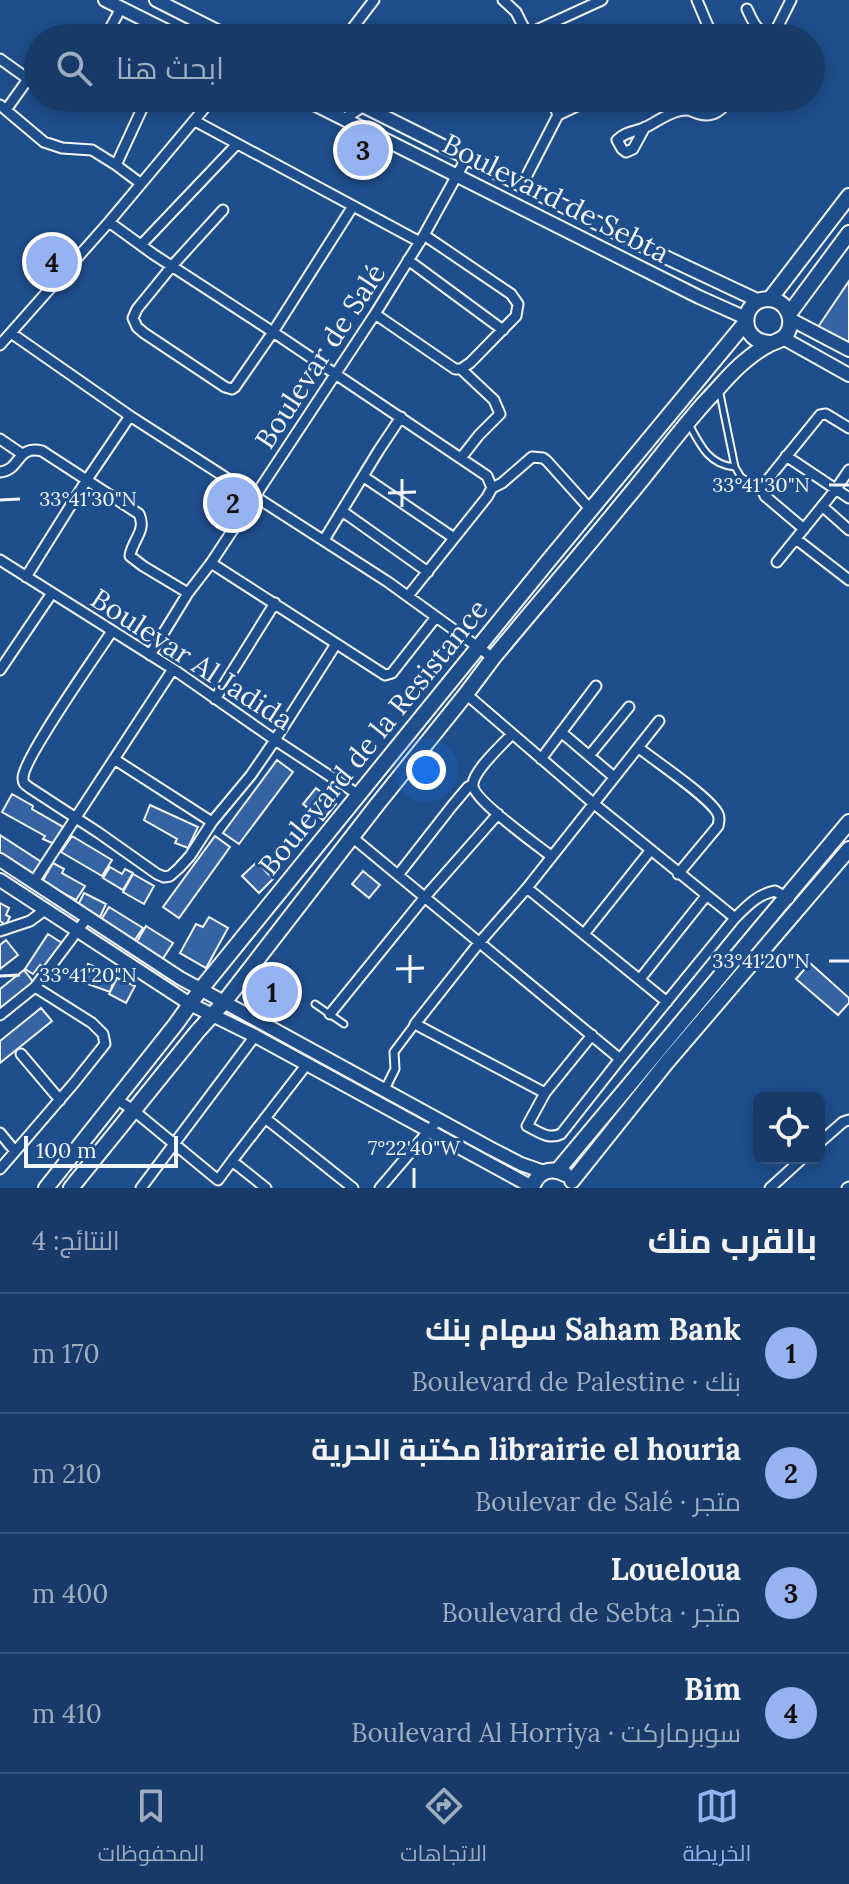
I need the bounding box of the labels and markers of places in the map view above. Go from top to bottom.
pin: 3 [337,120,389,180]
pin: 4 [26,232,78,292]
pin: 2 [207,473,259,533]
pin: 1 [246,962,298,1022]

